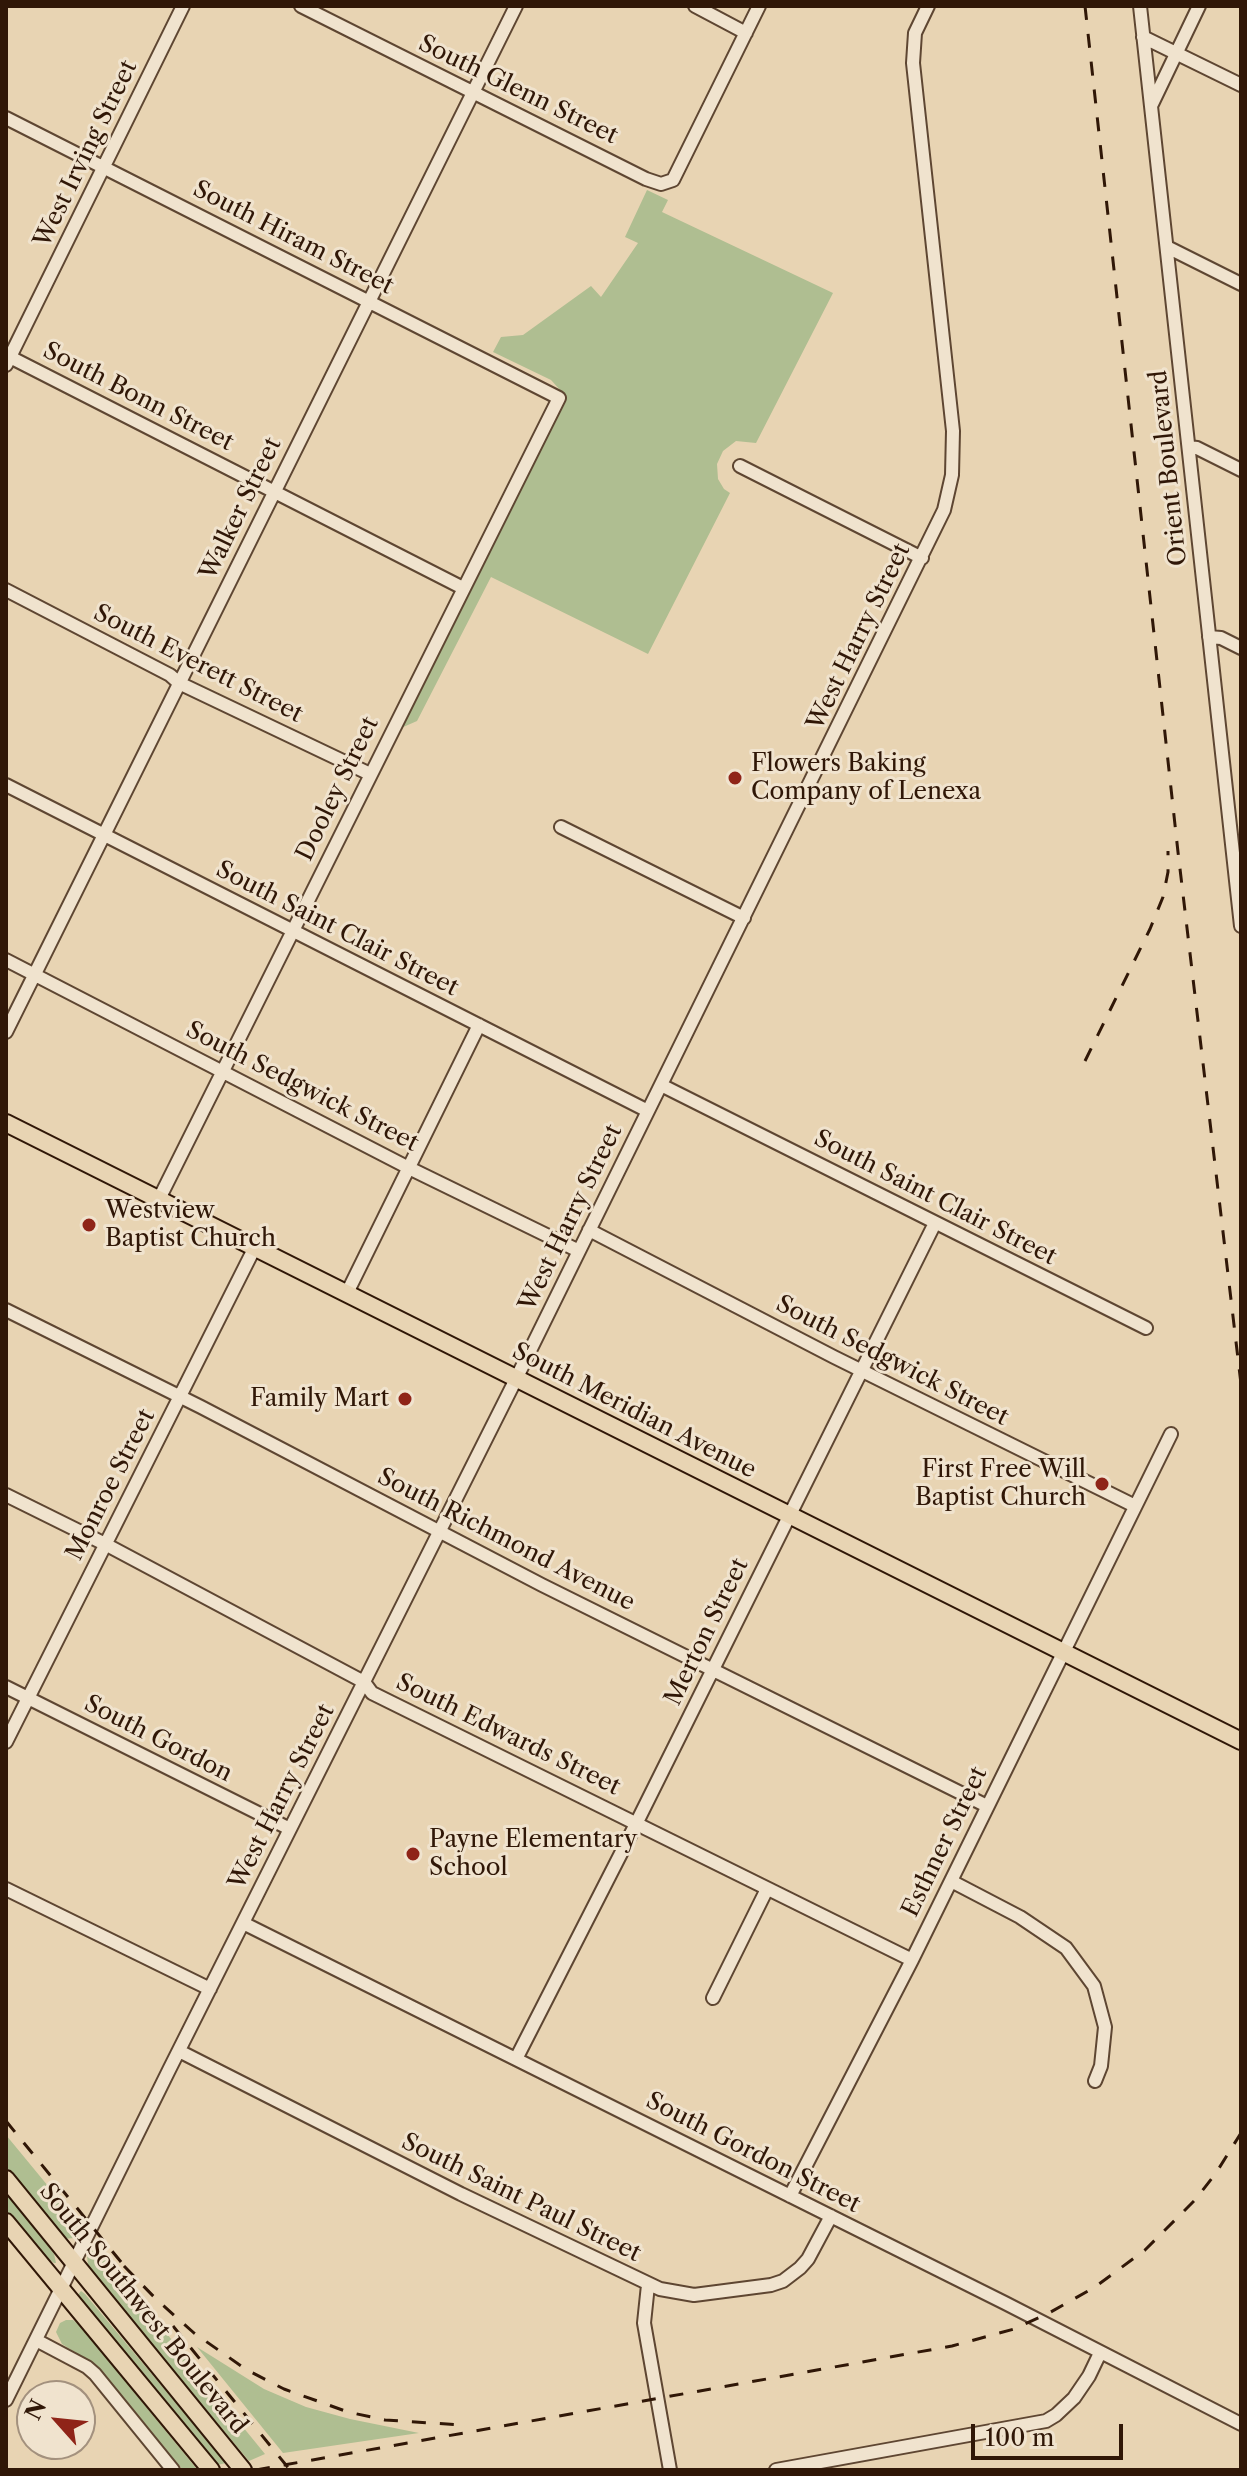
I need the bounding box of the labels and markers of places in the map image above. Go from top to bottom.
place label: Flowers Baking Company of Lenexa [751,750,981,806]
marker: Flowers Baking Company of Lenexa [726,769,744,787]
place label: Westview Baptist Church [105,1197,276,1253]
marker: Westview Baptist Church [80,1216,98,1234]
place label: Family Mart [250,1385,389,1413]
marker: Family Mart [396,1390,414,1408]
place label: First Free Will Baptist Church [915,1456,1086,1512]
marker: First Free Will Baptist Church [1093,1475,1111,1493]
place label: Payne Elementary School [429,1826,637,1882]
marker: Payne Elementary School [404,1845,422,1863]

